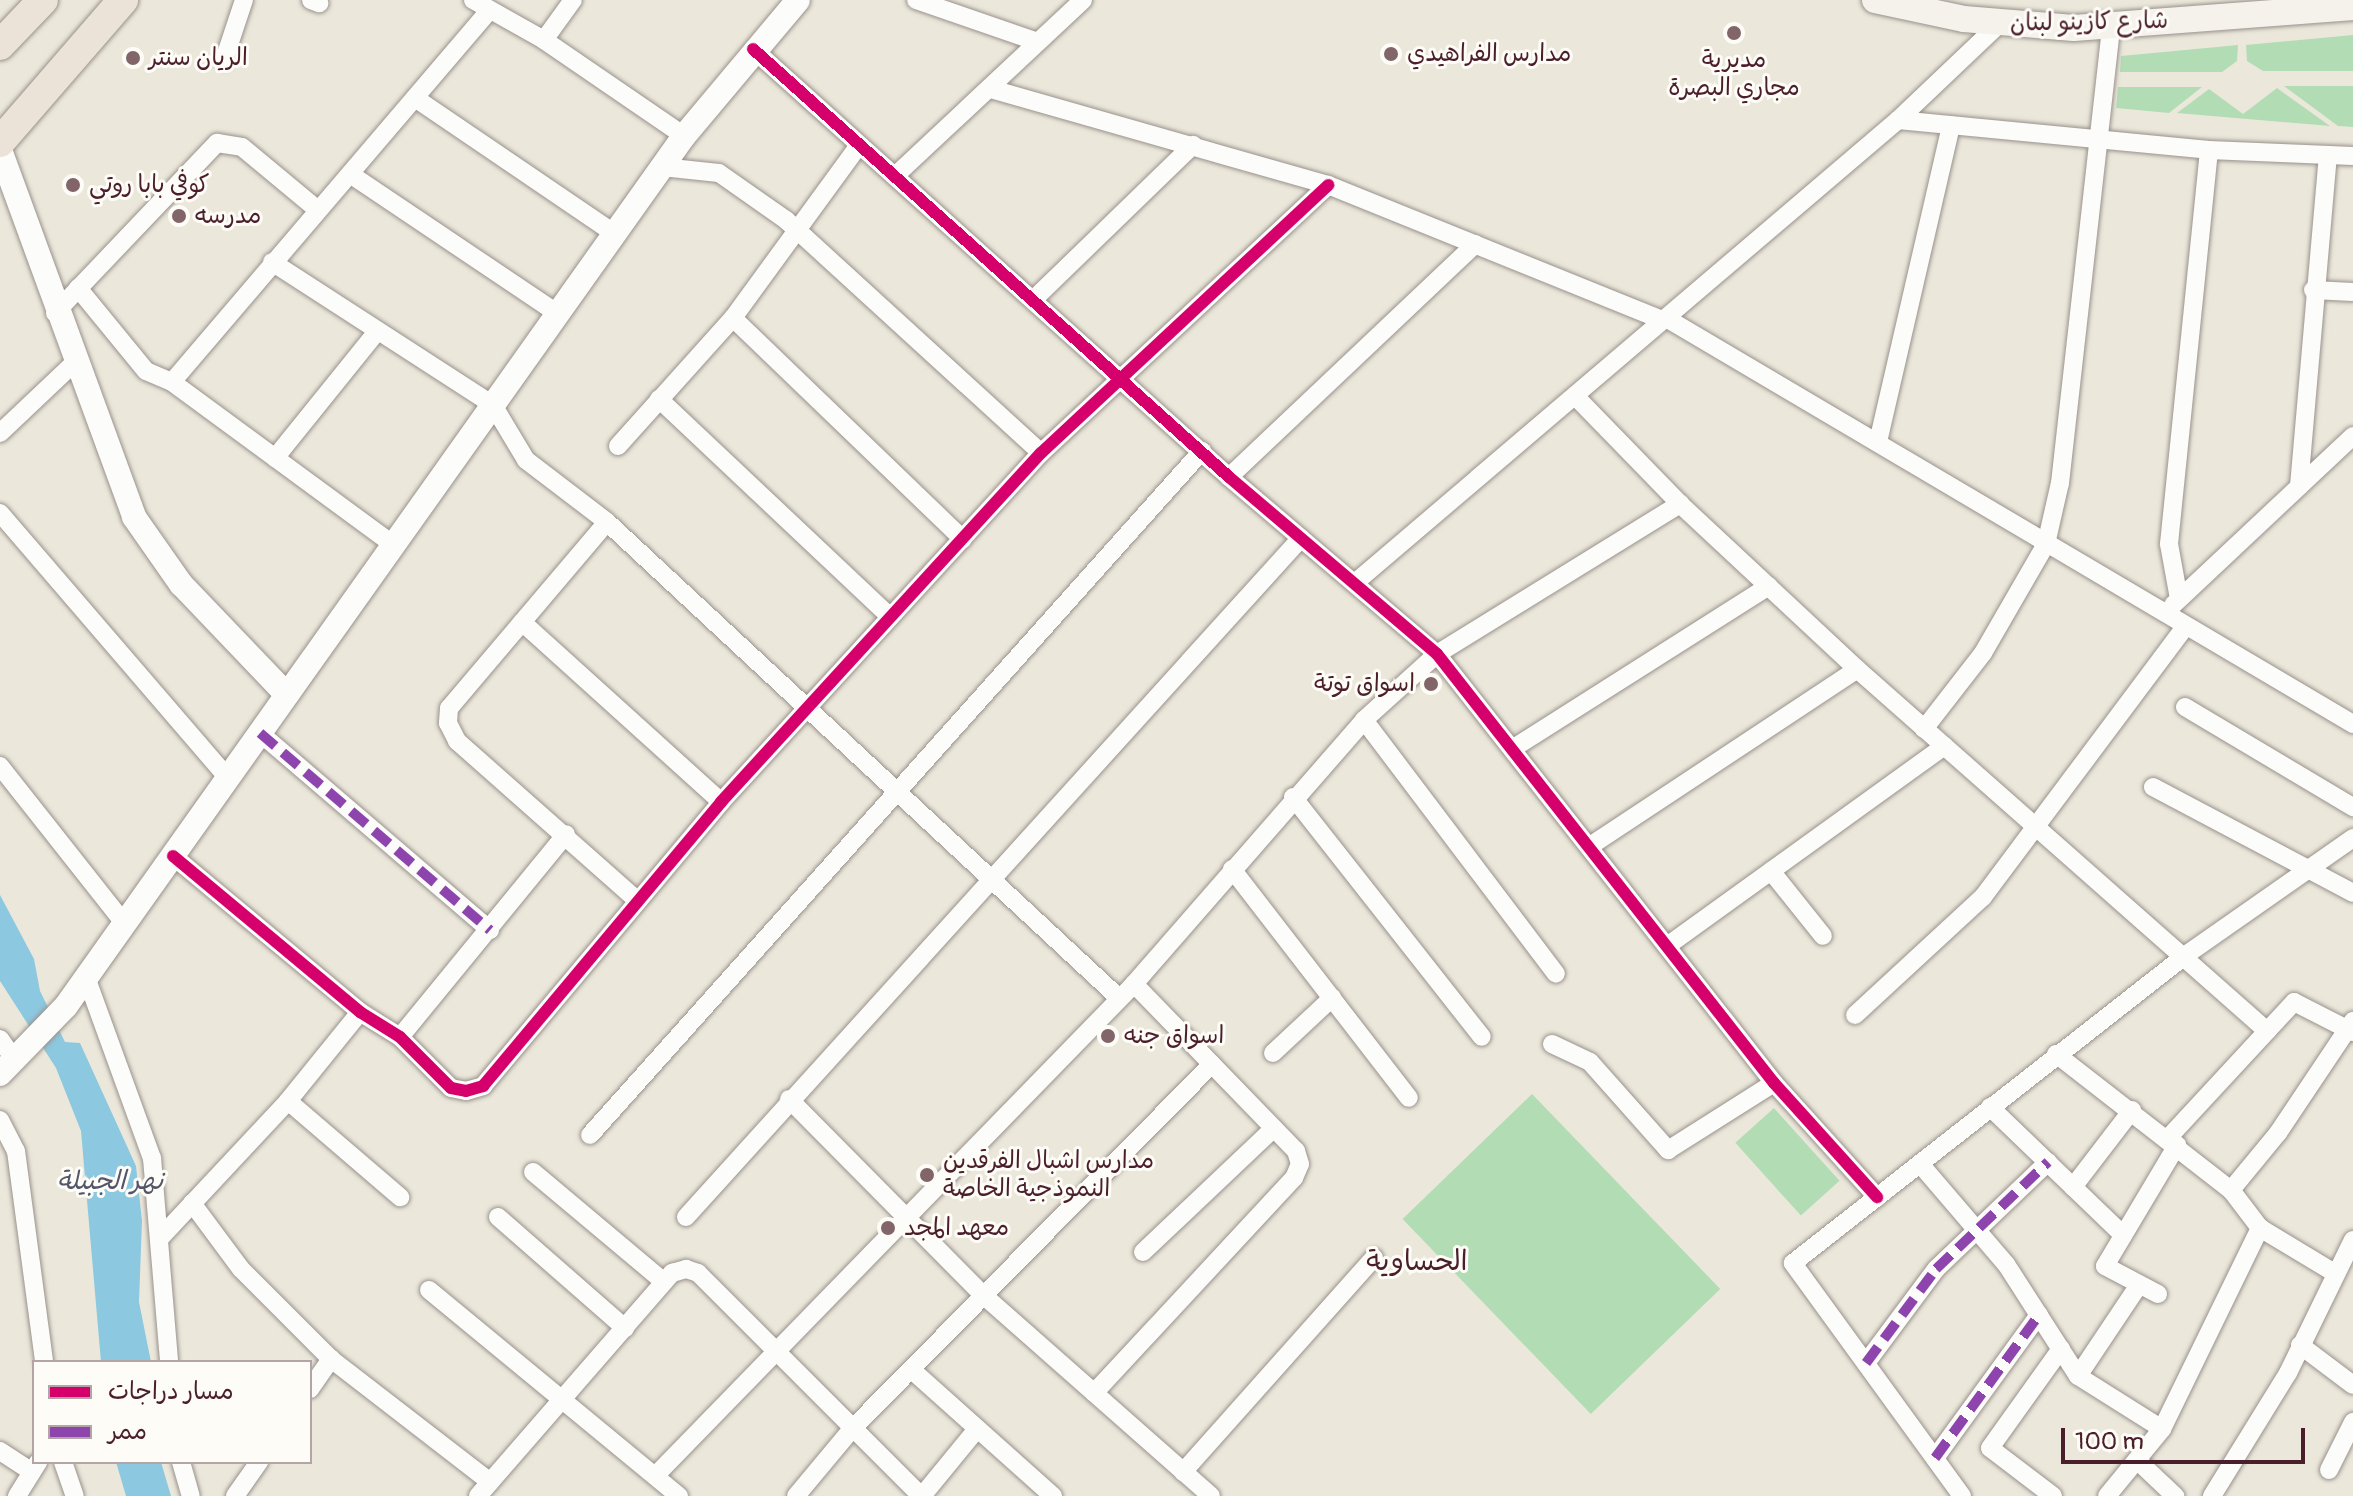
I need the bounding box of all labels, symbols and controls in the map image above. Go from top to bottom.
street label: شارع كازينو لبنان [2010,6,2168,38]
marker: مديرية مجاري البصرة [1725,24,1743,42]
place label: مدارس الفراهيدي [1407,40,1571,68]
place label: الريان سنتر [149,44,248,72]
marker: مدارس الفراهيدي [1382,45,1400,63]
place label: مديرية مجاري البصرة [1668,46,1800,102]
marker: الريان سنتر [124,49,142,67]
place label: كوفي بابا روتي [89,171,210,199]
marker: كوفي بابا روتي [64,176,82,194]
place label: مدرسه [195,202,261,230]
marker: مدرسه [170,207,188,225]
place label: اسواق توتة [1314,670,1415,698]
marker: اسواق توتة [1422,675,1440,693]
place label: اسواق جنه [1124,1022,1224,1050]
marker: اسواق جنه [1099,1027,1117,1045]
place label: مدارس اشبال الفرقدين النموذجية الخاصة [943,1147,1154,1203]
water label: نهر الجبيلة [57,1166,163,1198]
marker: مدارس اشبال الفرقدين النموذجية الخاصة [918,1166,936,1184]
place label: معهد المجد [904,1214,1009,1242]
marker: معهد المجد [879,1219,897,1237]
district label: الحساوية [1366,1245,1468,1279]
legend [32,1360,312,1464]
text: مسار دراجات [108,1377,234,1406]
scale bar [2065,1412,2309,1462]
text: ممر [108,1417,147,1446]
text: 100 m [2075,1427,2144,1456]

